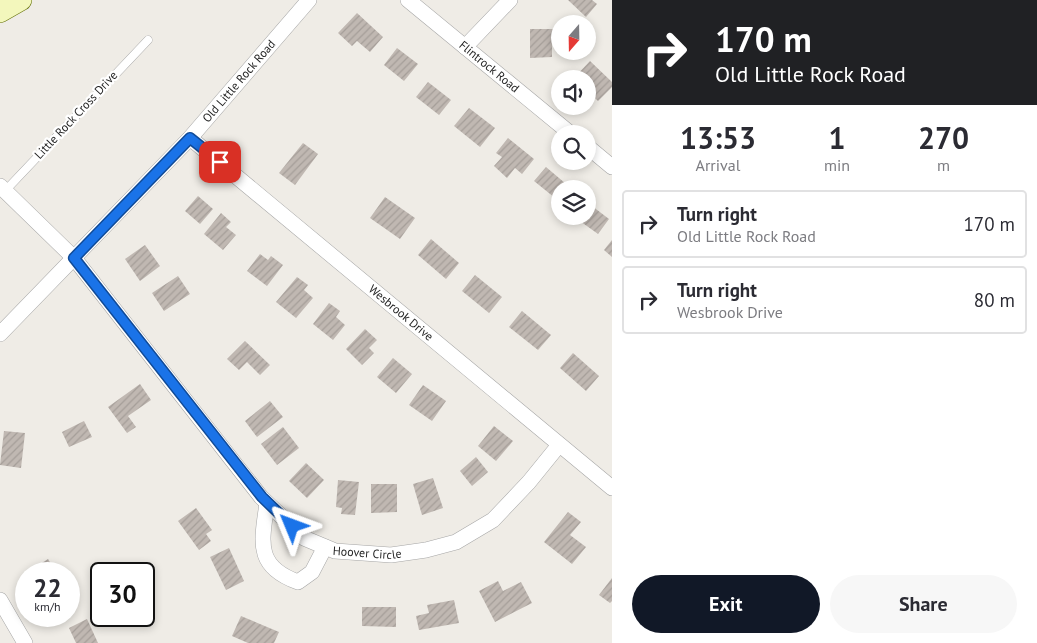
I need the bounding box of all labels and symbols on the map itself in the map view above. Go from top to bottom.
north arrow [551,15,596,60]
street label: Old Little Rock Road [199,36,278,125]
street label: Flintrock Road [456,37,523,95]
street label: Little Rock Cross Drive [31,68,120,162]
pin [199,141,241,183]
street label: Wesbrook Drive [366,281,437,344]
position arrow [265,499,317,551]
street label: Hoover Circle [332,543,403,562]
speed limit sign: 30 [90,562,155,627]

